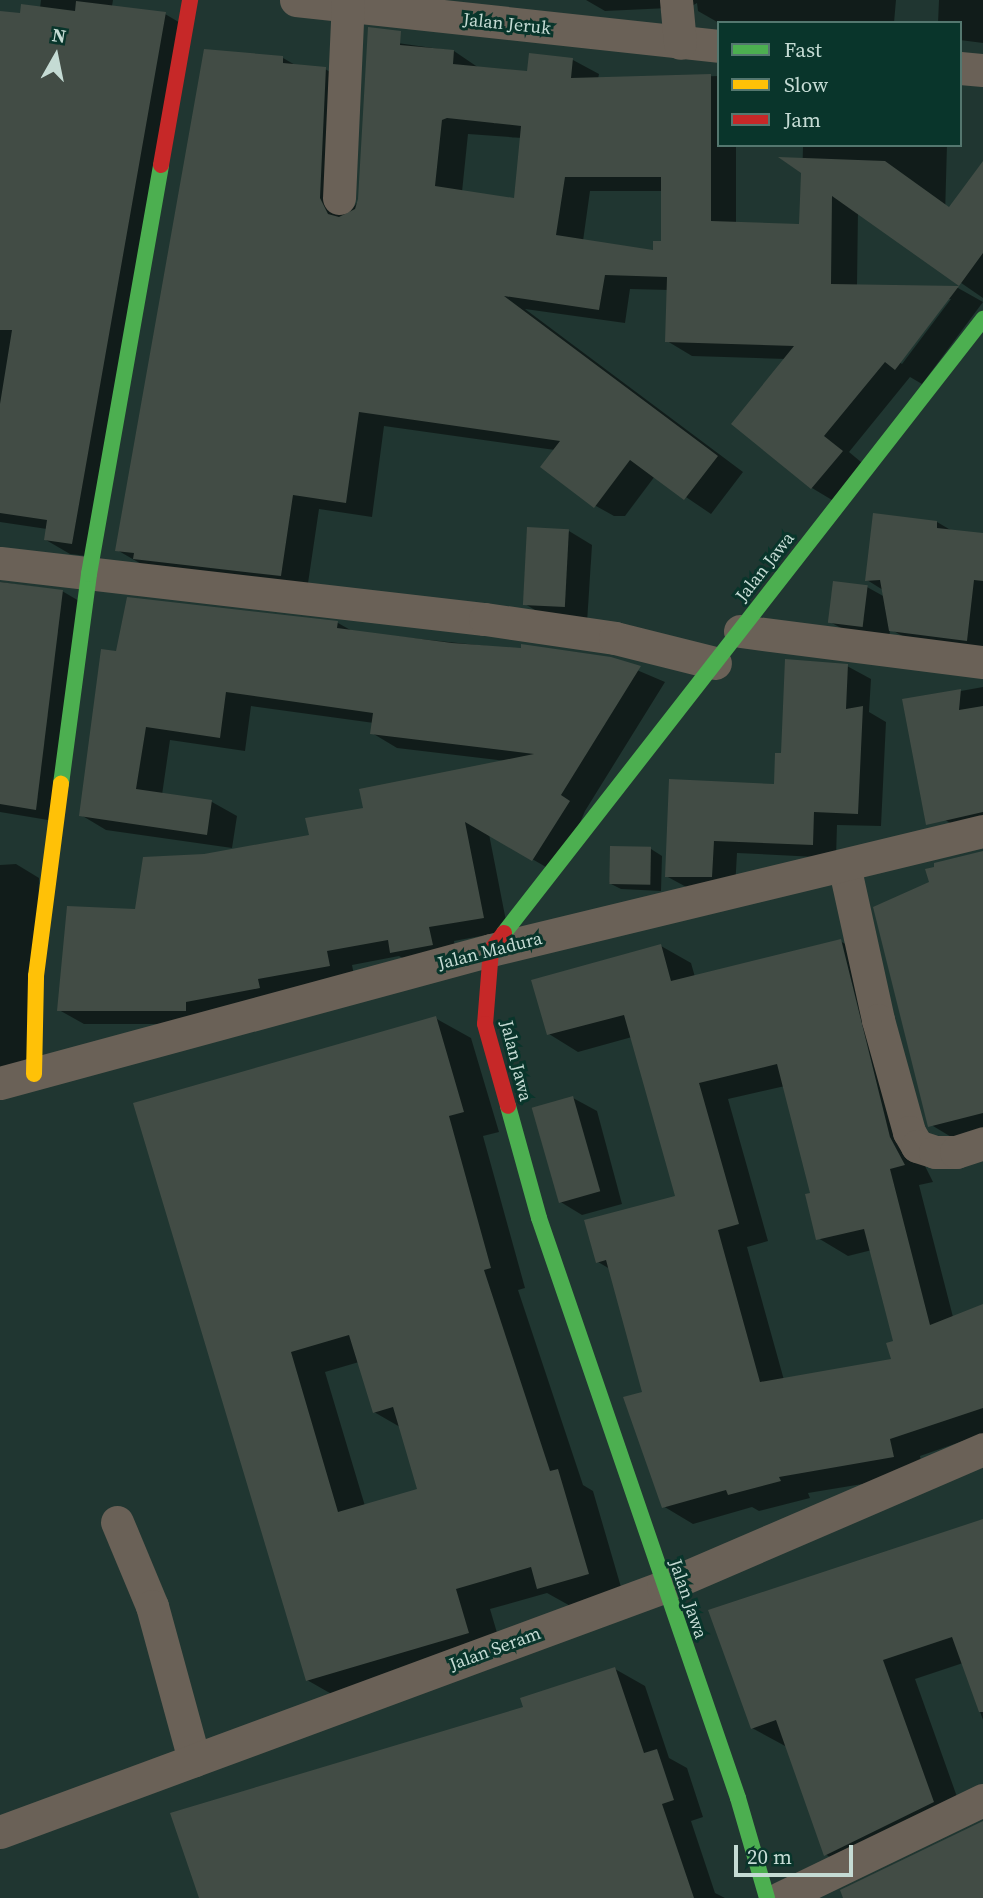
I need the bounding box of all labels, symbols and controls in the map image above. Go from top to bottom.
street label: Jalan Jeruk [462,9,552,39]
north arrow [21,21,91,91]
text: N [50,21,68,49]
legend [717,21,962,147]
text: Fast [784,35,822,64]
text: Slow [784,70,828,99]
text: Jam [784,105,821,134]
street label: Jalan Jawa [731,528,799,606]
street label: Jalan Madura [436,928,544,974]
street label: Jalan Jawa [496,1018,536,1104]
street label: Jalan Jawa [664,1556,712,1642]
street label: Jalan Seram [446,1622,544,1676]
scale bar [738,1832,857,1876]
text: 20 m [747,1842,792,1871]

